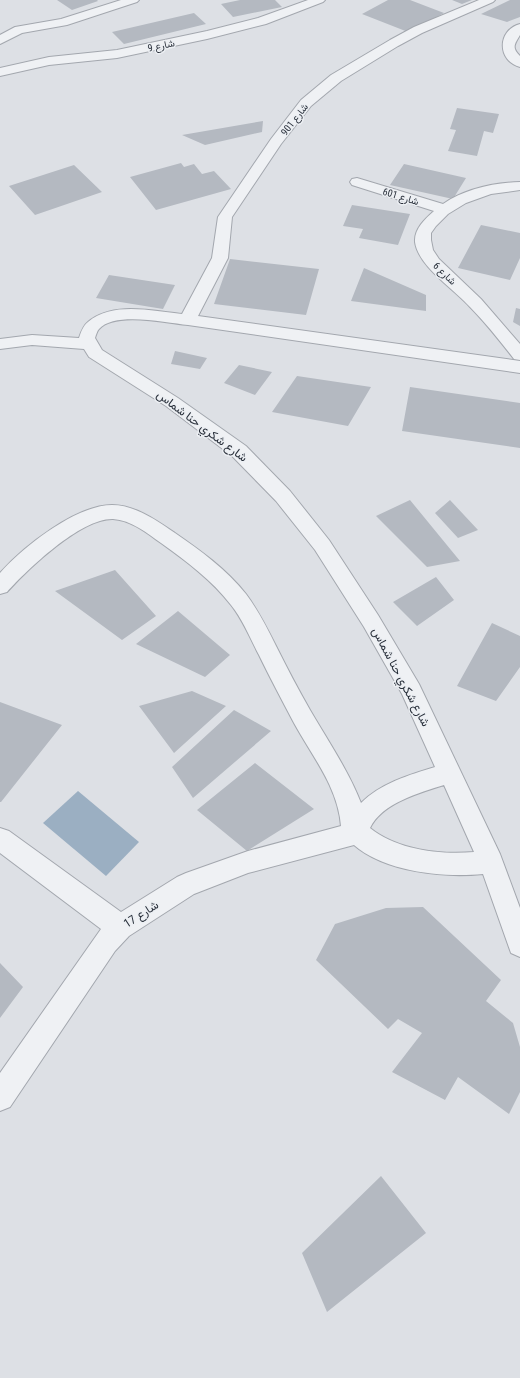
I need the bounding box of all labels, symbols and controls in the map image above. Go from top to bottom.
street label: شارع 9 [147,37,176,55]
street label: شارع 901 [279,101,311,138]
street label: شارع 601 [381,186,420,208]
street label: شارع 6 [430,260,458,288]
street label: شارع شكري حنا شماس [152,387,250,467]
street label: شارع شكري حنا شماس [366,625,433,730]
street label: شارع 17 [121,898,162,932]

